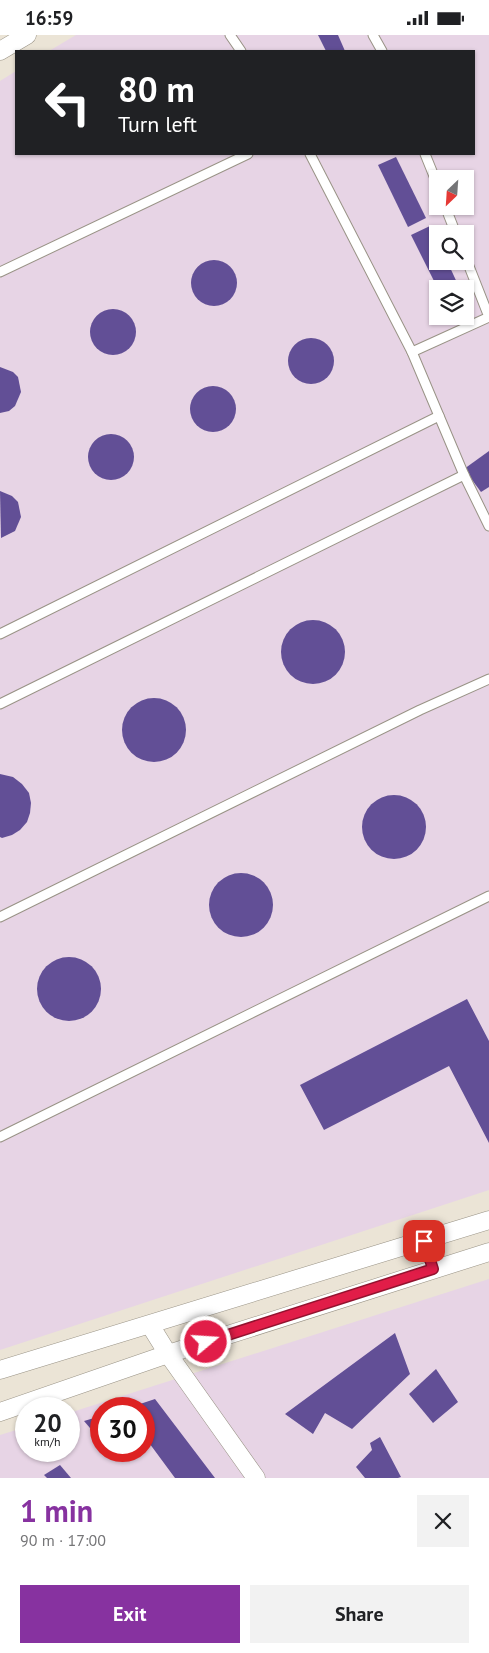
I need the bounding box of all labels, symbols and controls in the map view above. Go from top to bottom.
text: 16:59 [25,6,73,30]
text: 80 m [118,66,195,112]
icon: left [35,70,100,135]
text: Turn left [118,110,197,138]
north arrow [429,170,474,215]
map controls [429,170,474,325]
button: search [429,225,474,270]
button: layers [429,280,474,325]
pin [403,1220,445,1262]
icon: arrive [410,1227,438,1255]
position arrow [179,1315,231,1367]
speed limit sign: 30 [90,1397,155,1462]
text: 20 [33,1407,62,1439]
text: km/h [34,1434,61,1449]
text: 1 min [20,1491,93,1530]
button: close [417,1495,469,1547]
text: 90 m · 17:00 [20,1530,106,1550]
button: Exit [20,1585,240,1643]
button: Share [250,1585,469,1643]

